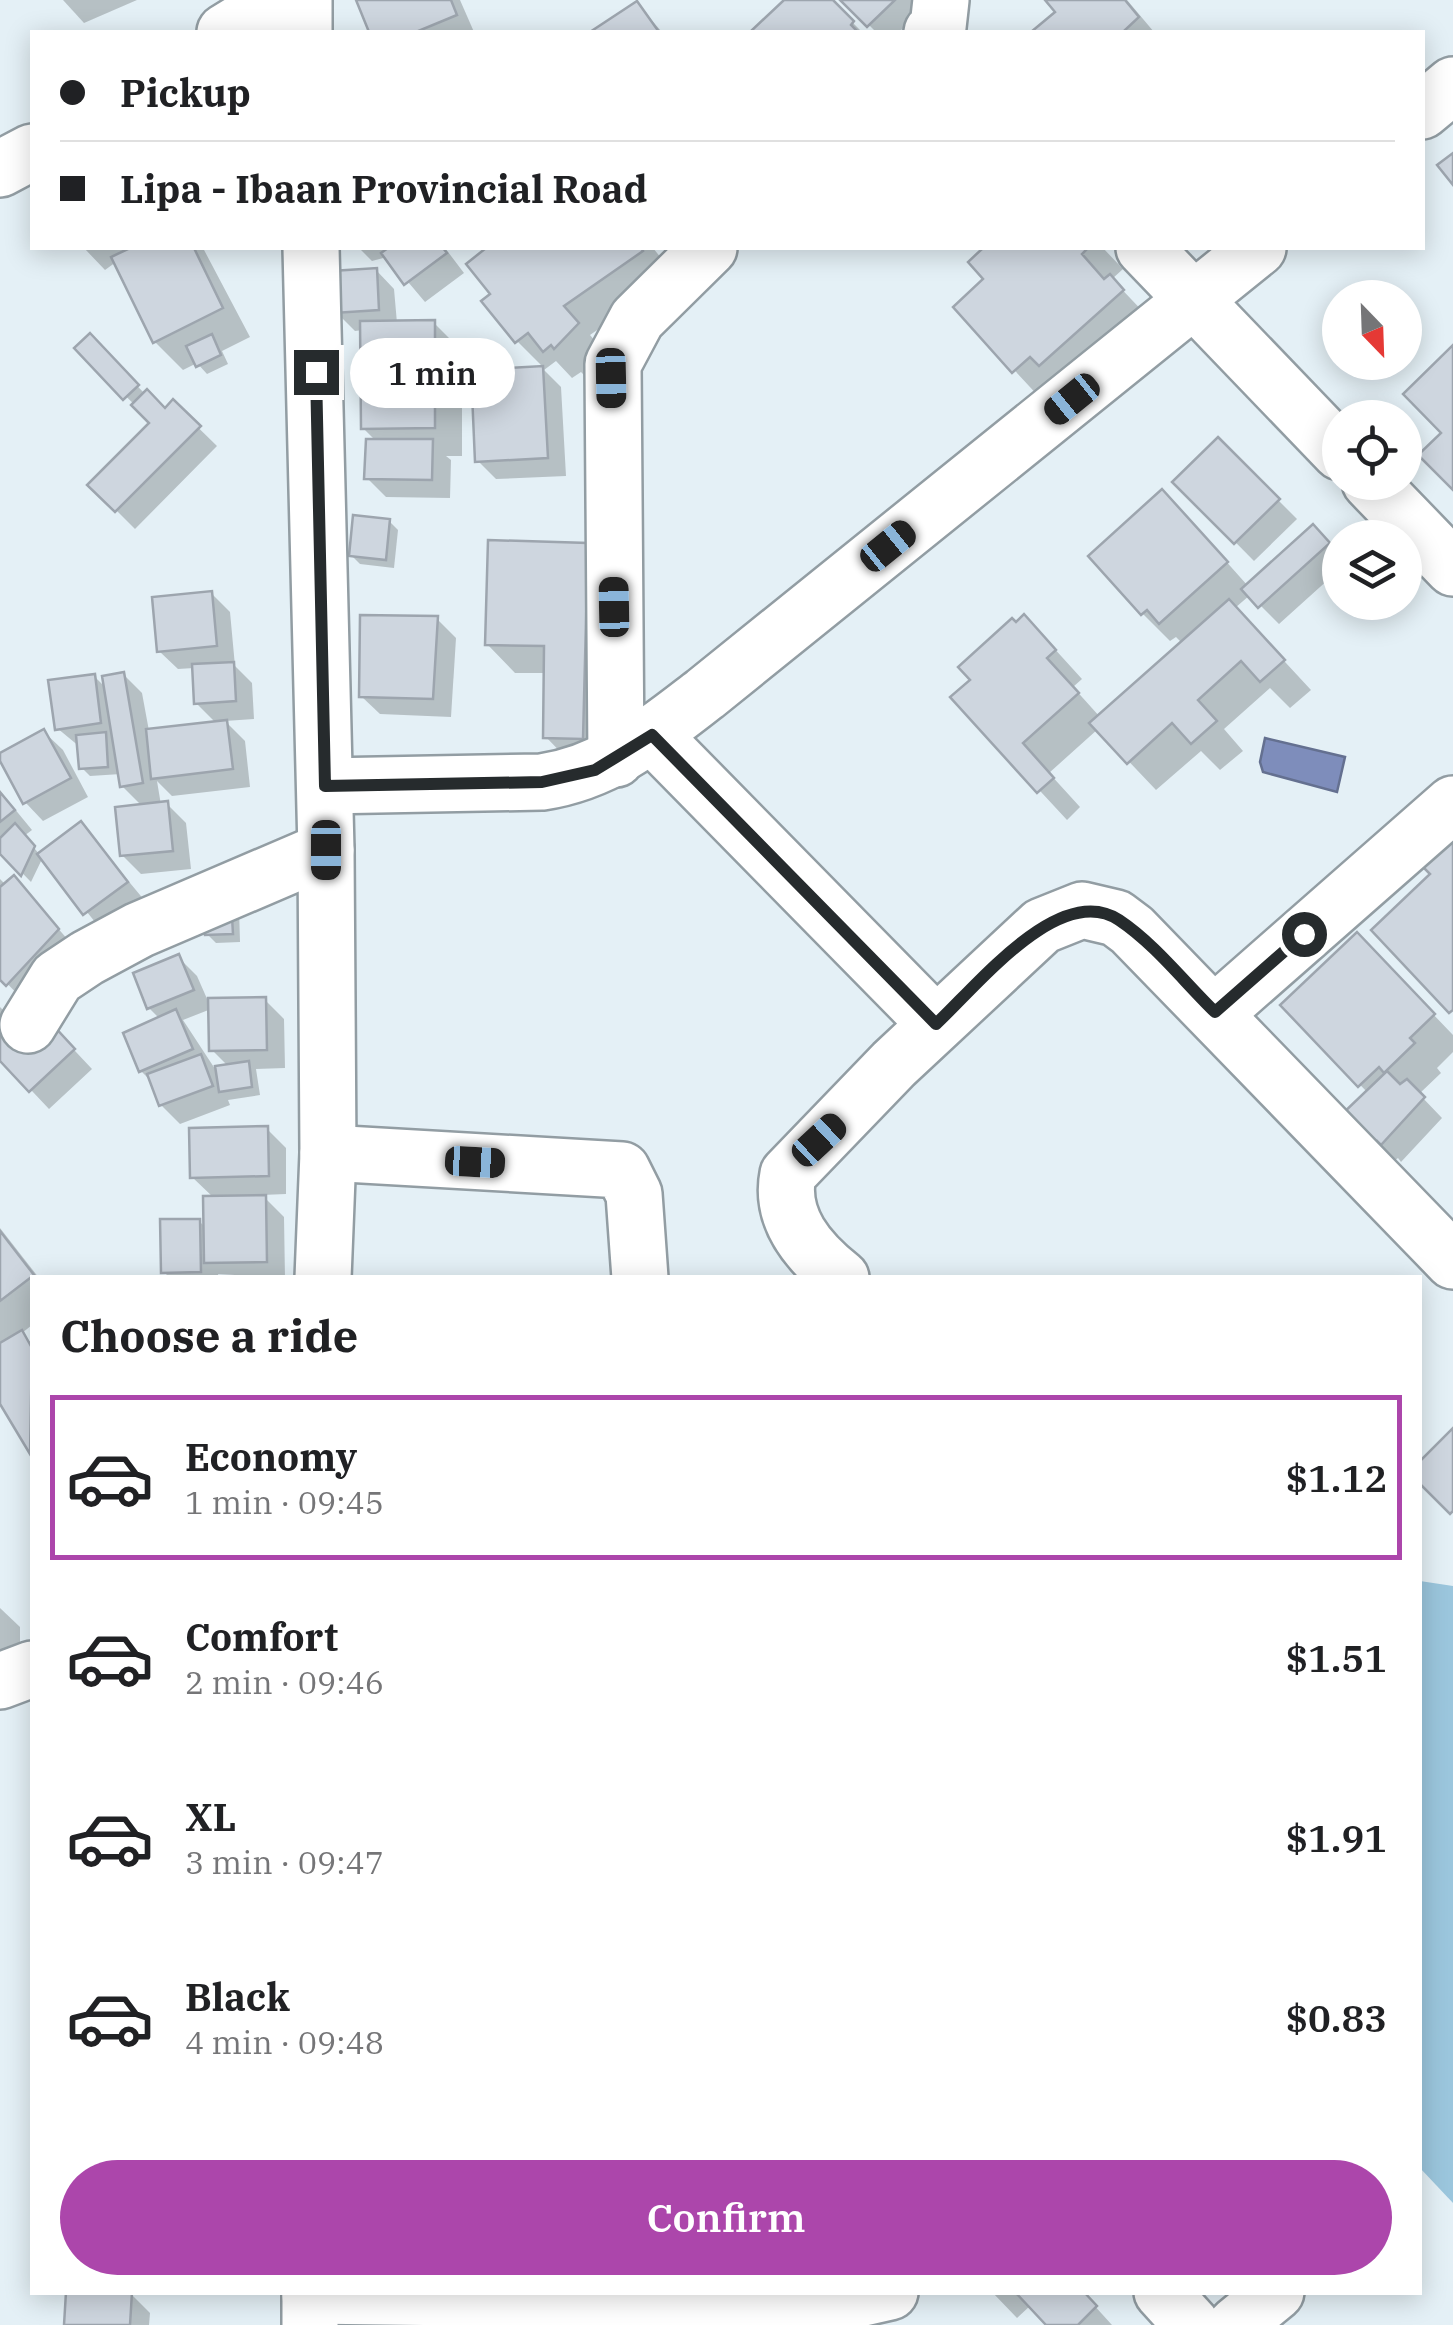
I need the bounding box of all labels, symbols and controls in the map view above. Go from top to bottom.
text: Pickup [120,68,251,117]
text: Lipa - Ibaan Provincial Road [120,164,648,213]
north arrow [1322,280,1422,380]
map controls [1322,280,1422,620]
callout: 1 min [351,337,516,407]
car [595,348,627,408]
route end [294,350,339,395]
text: 1 min [388,352,477,394]
car [1039,368,1105,430]
button: locate [1322,400,1422,500]
car [855,515,921,577]
button: layers [1322,520,1422,620]
car [598,577,630,637]
car [311,820,341,880]
route start [1282,912,1327,957]
car [787,1109,851,1171]
car [444,1145,506,1179]
text: Choose a ride [60,1306,358,1364]
text: Economy [185,1432,357,1481]
icon: car [65,1433,155,1523]
text: $1.12 [1285,1453,1387,1502]
text: 1 min · 09:45 [185,1481,384,1523]
text: Comfort [185,1612,338,1661]
icon: car [65,1613,155,1703]
text: $1.51 [1285,1633,1387,1682]
text: 2 min · 09:46 [185,1661,384,1703]
text: XL [185,1792,236,1841]
icon: car [65,1793,155,1883]
text: $1.91 [1285,1813,1387,1862]
text: 3 min · 09:47 [185,1841,384,1883]
text: Black [185,1972,290,2021]
icon: car [65,1973,155,2063]
text: $0.83 [1285,1993,1387,2042]
text: 4 min · 09:48 [185,2021,384,2063]
button: Confirm [60,2160,1392,2275]

